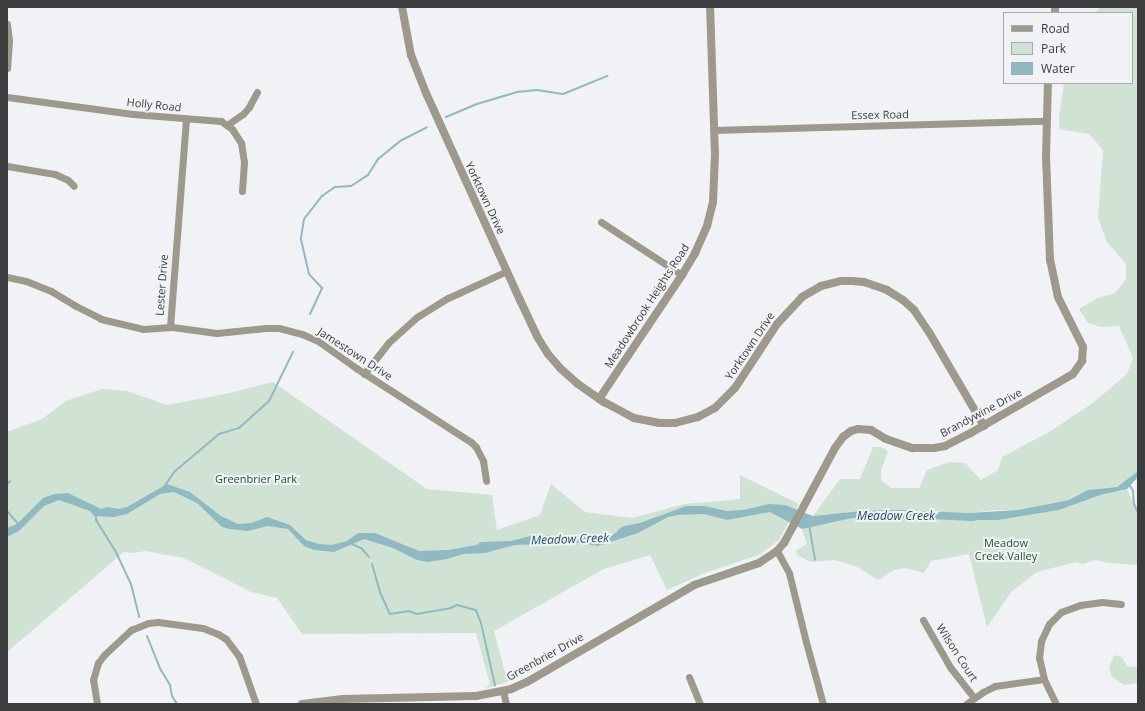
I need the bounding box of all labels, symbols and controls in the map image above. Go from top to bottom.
legend [1003,12,1133,84]
text: Road [1041,20,1070,37]
text: Park [1041,40,1066,57]
text: Water [1041,60,1075,77]
street label: Holly Road [126,96,182,114]
street label: Essex Road [851,108,909,122]
street label: Yorktown Drive [462,160,508,236]
street label: Meadowbrook Heights Road [602,242,692,370]
street label: Lester Drive [153,254,171,316]
street label: Yorktown Drive [723,310,777,382]
street label: Jamestown Drive [315,325,395,383]
street label: Brandywine Drive [938,386,1024,440]
park label: Greenbrier Park [215,472,297,486]
water label: Meadow Creek [857,509,935,523]
water label: Meadow Creek [531,530,609,548]
park label: Meadow Creek Valley [975,537,1037,563]
street label: Wilson Court [934,622,980,684]
street label: Greenbrier Drive [504,630,586,684]

